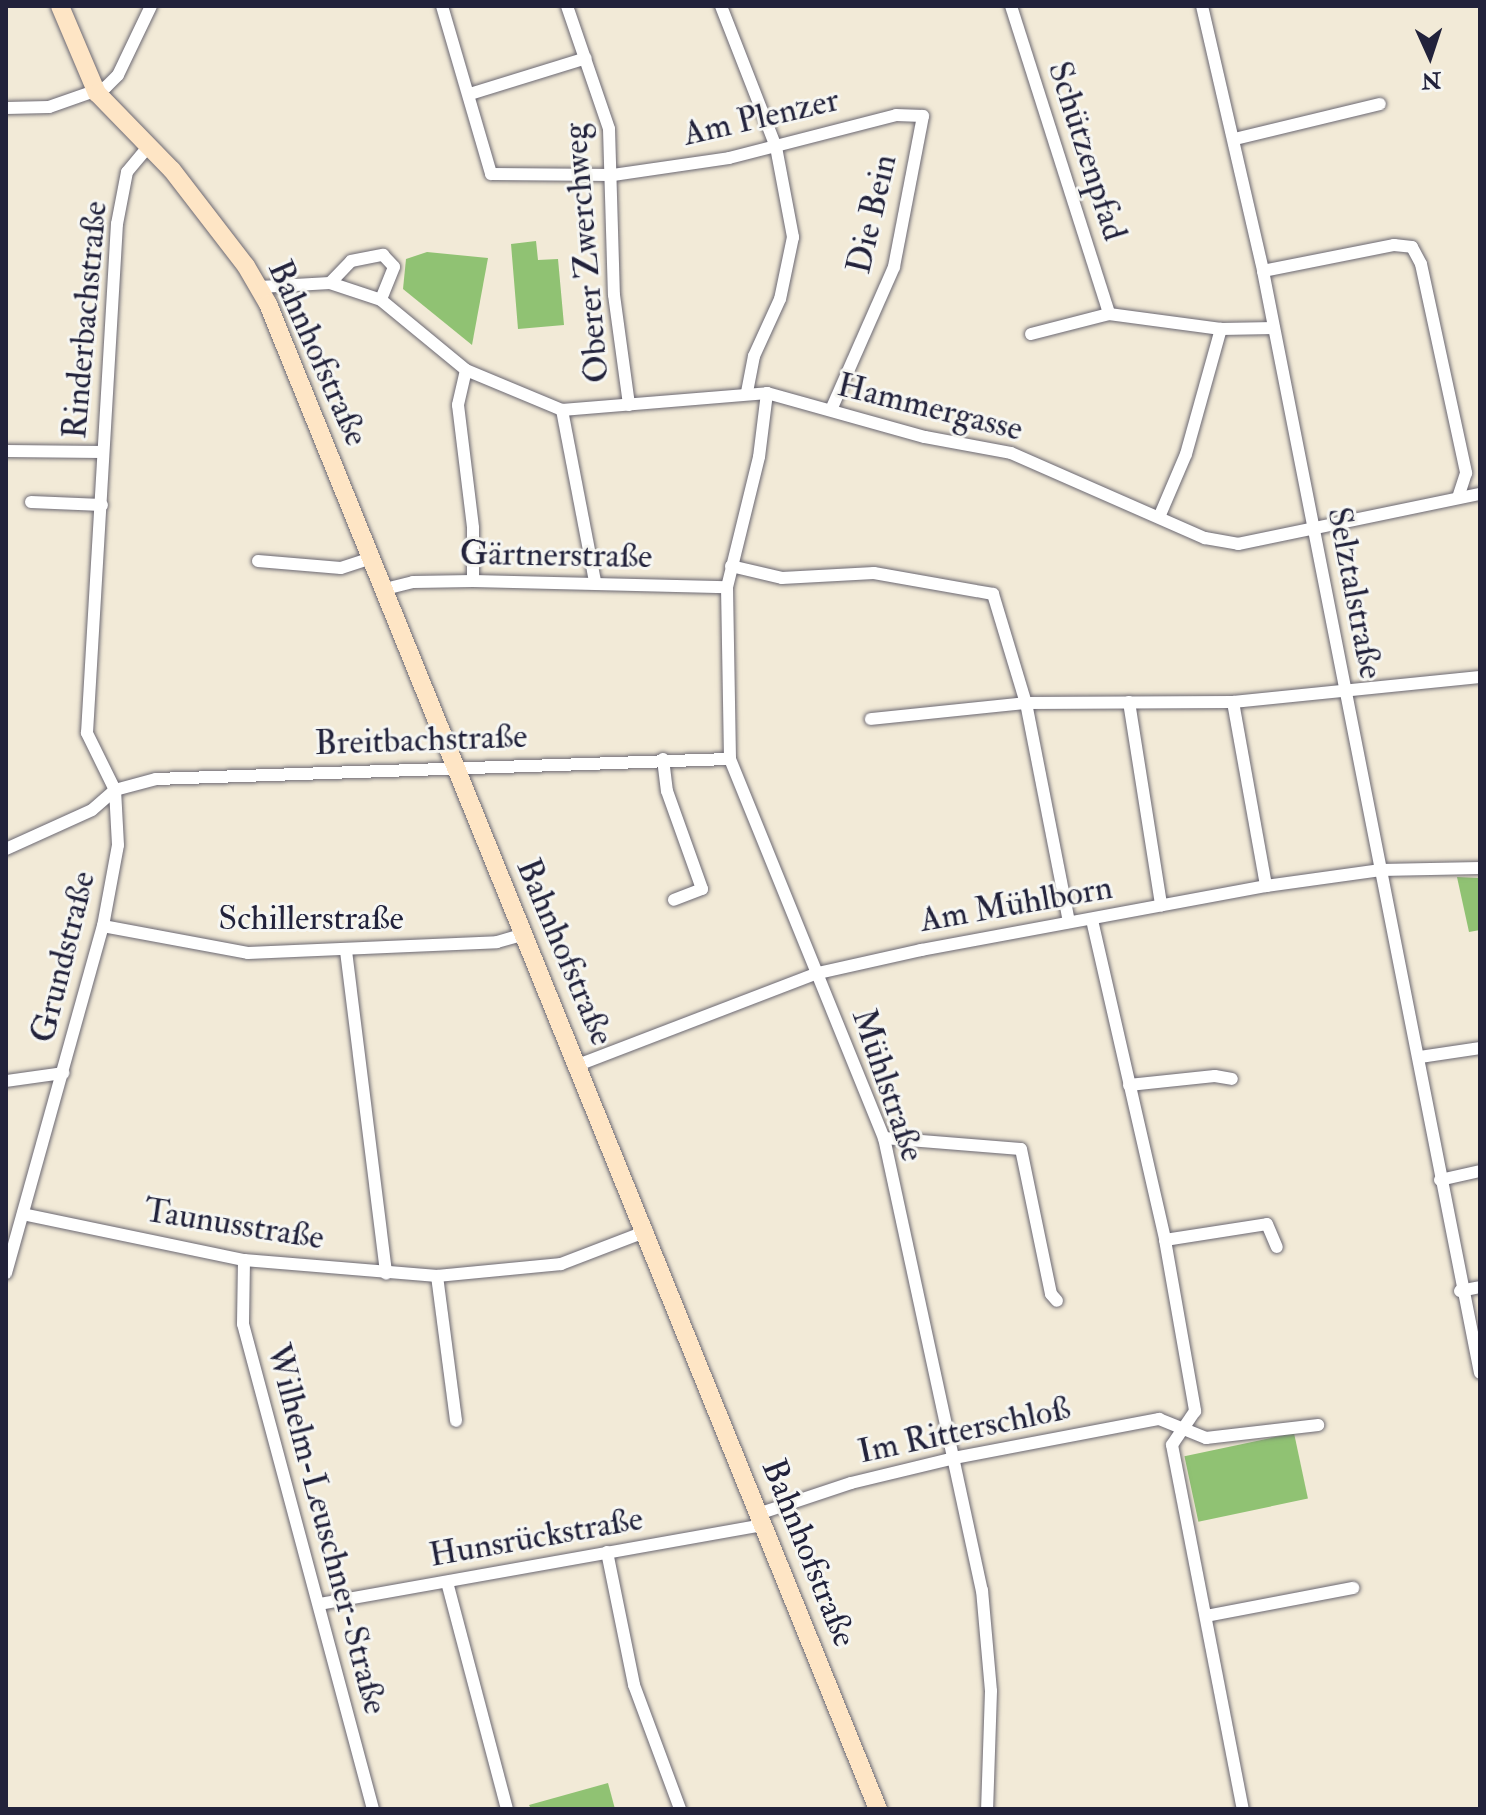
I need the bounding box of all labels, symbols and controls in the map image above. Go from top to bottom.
north arrow [1390,16,1470,96]
street label: Schützenpfad [1039,56,1135,246]
text: N [1421,65,1442,94]
street label: Am Plenzer [679,79,843,155]
street label: Oberer Zwerchweg [554,121,618,385]
street label: Die Bein [839,150,905,278]
street label: Rinderbachstraße [54,199,116,441]
street label: Bahnhofstraße [259,254,377,452]
street label: Hammergasse [833,364,1027,450]
street label: Selztalstraße [1318,504,1392,682]
street label: Gärtnerstraße [459,533,653,577]
street label: Breitbachstraße [314,716,528,764]
street label: Bahnhofstraße [507,853,623,1051]
street label: Grundstraße [22,867,104,1047]
street label: Am Mühlborn [917,867,1115,941]
street label: Schillerstraße [218,899,404,939]
street label: Mühlstraße [843,1003,933,1167]
street label: Taunusstraße [141,1190,327,1258]
street label: Wilhelm-Leuschner-Straße [258,1339,396,1719]
street label: Im Ritterschloß [854,1388,1074,1472]
street label: Bahnhofstraße [753,1453,865,1653]
street label: Hunsrückstraße [426,1498,646,1576]

